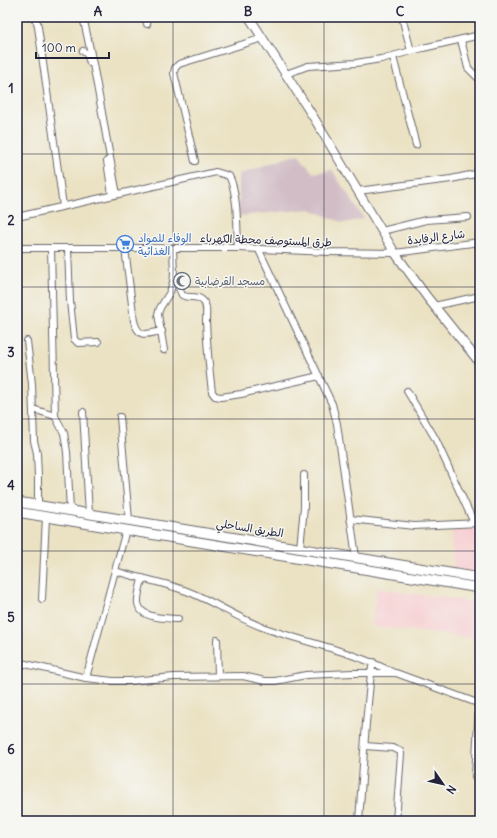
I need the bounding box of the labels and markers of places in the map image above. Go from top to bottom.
place label: الوفاء للمواد الغذائية [138,231,191,258]
supermarket icon: الوفاء للمواد الغذائية [115,234,135,254]
mosque icon: مسجد القرضابية [172,271,192,291]
place label: مسجد القرضابية [195,274,265,289]

